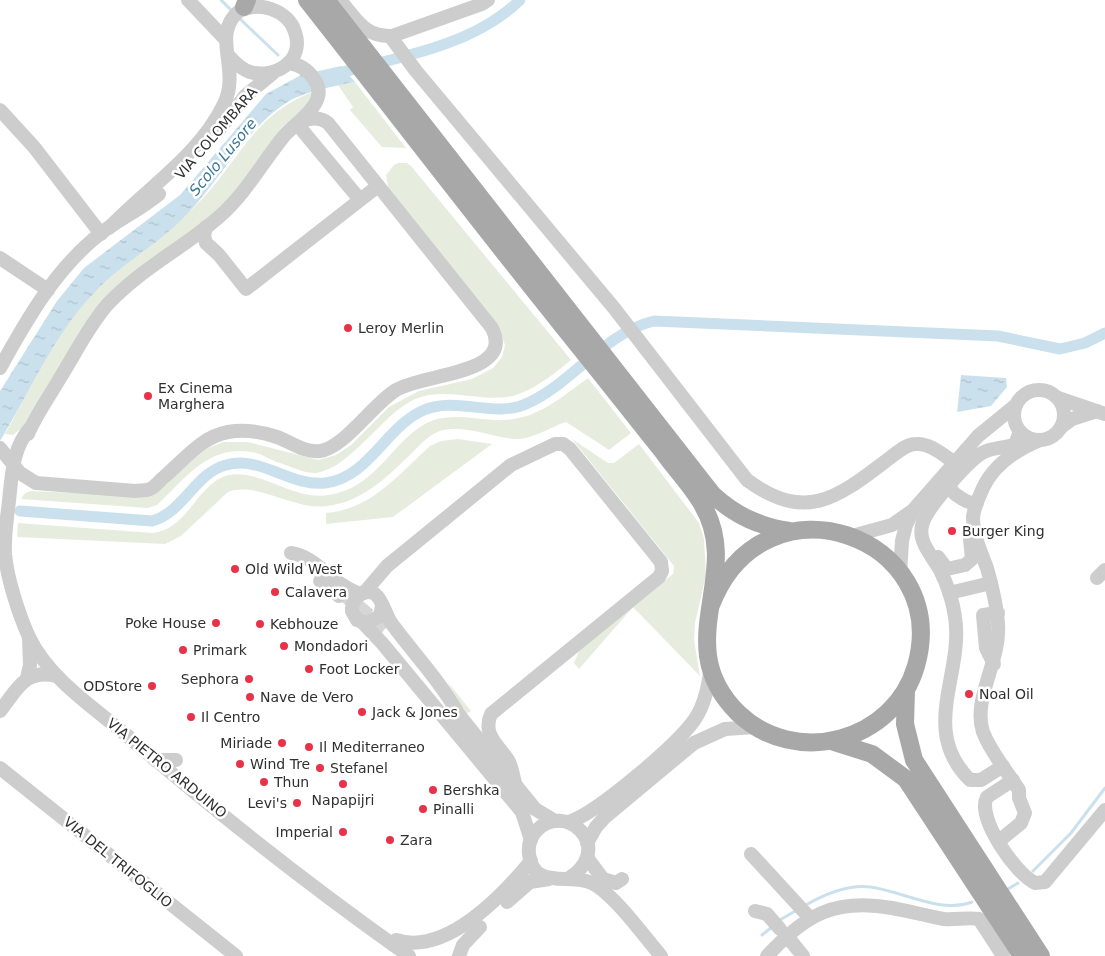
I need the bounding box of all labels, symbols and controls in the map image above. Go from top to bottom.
street label: VIA COLOMBARA [172,83,261,182]
water label: Scolo Lusore [185,115,261,199]
place label: Leroy Merlin [358,320,444,336]
marker: Leroy Merlin [342,322,354,334]
place label: Ex Cinema Marghera [158,380,233,412]
marker: Ex Cinema Marghera [142,390,154,402]
place label: Burger King [962,523,1045,539]
marker: Burger King [946,525,958,537]
place label: Old Wild West [245,561,343,577]
marker: Old Wild West [229,563,241,575]
place label: Calavera [285,584,347,600]
marker: Calavera [269,586,281,598]
place label: Poke House [125,615,206,631]
place label: Kebhouze [270,616,338,632]
marker: Poke House [210,617,222,629]
marker: Kebhouze [254,618,266,630]
place label: Mondadori [294,638,368,654]
marker: Mondadori [278,640,290,652]
place label: Primark [193,642,248,658]
marker: Primark [177,644,189,656]
place label: Foot Locker [319,661,400,677]
marker: Foot Locker [303,663,315,675]
place label: Sephora [181,671,239,687]
marker: Sephora [243,673,255,685]
place label: ODStore [83,678,142,694]
marker: ODStore [146,680,158,692]
place label: Noal Oil [979,686,1034,702]
marker: Noal Oil [963,688,975,700]
place label: Nave de Vero [260,689,353,705]
marker: Nave de Vero [244,691,256,703]
place label: Jack & Jones [371,704,458,720]
marker: Jack & Jones [356,706,368,718]
place label: Il Centro [201,709,260,725]
marker: Il Centro [185,711,197,723]
street label: VIA PIETRO ARDUINO [104,715,230,821]
place label: Miriade [220,735,272,751]
marker: Miriade [276,737,288,749]
place label: Il Mediterraneo [319,739,425,755]
marker: Il Mediterraneo [303,741,315,753]
place label: Wind Tre [250,756,310,772]
marker: Wind Tre [234,758,246,770]
place label: Stefanel [330,760,388,776]
marker: Stefanel [314,762,326,774]
place label: Thun [273,774,309,790]
marker: Thun [258,776,270,788]
marker: Napapijri [337,778,349,790]
place label: Bershka [443,782,500,798]
marker: Bershka [427,784,439,796]
place label: Napapijri [312,792,374,808]
place label: Levi's [248,795,287,811]
marker: Levi's [291,797,303,809]
place label: Pinalli [433,801,474,817]
marker: Pinalli [417,803,429,815]
street label: VIA DEL TRIFOGLIO [61,813,175,911]
place label: Imperial [276,824,333,840]
marker: Imperial [337,826,349,838]
place label: Zara [400,832,433,848]
marker: Zara [384,834,396,846]

